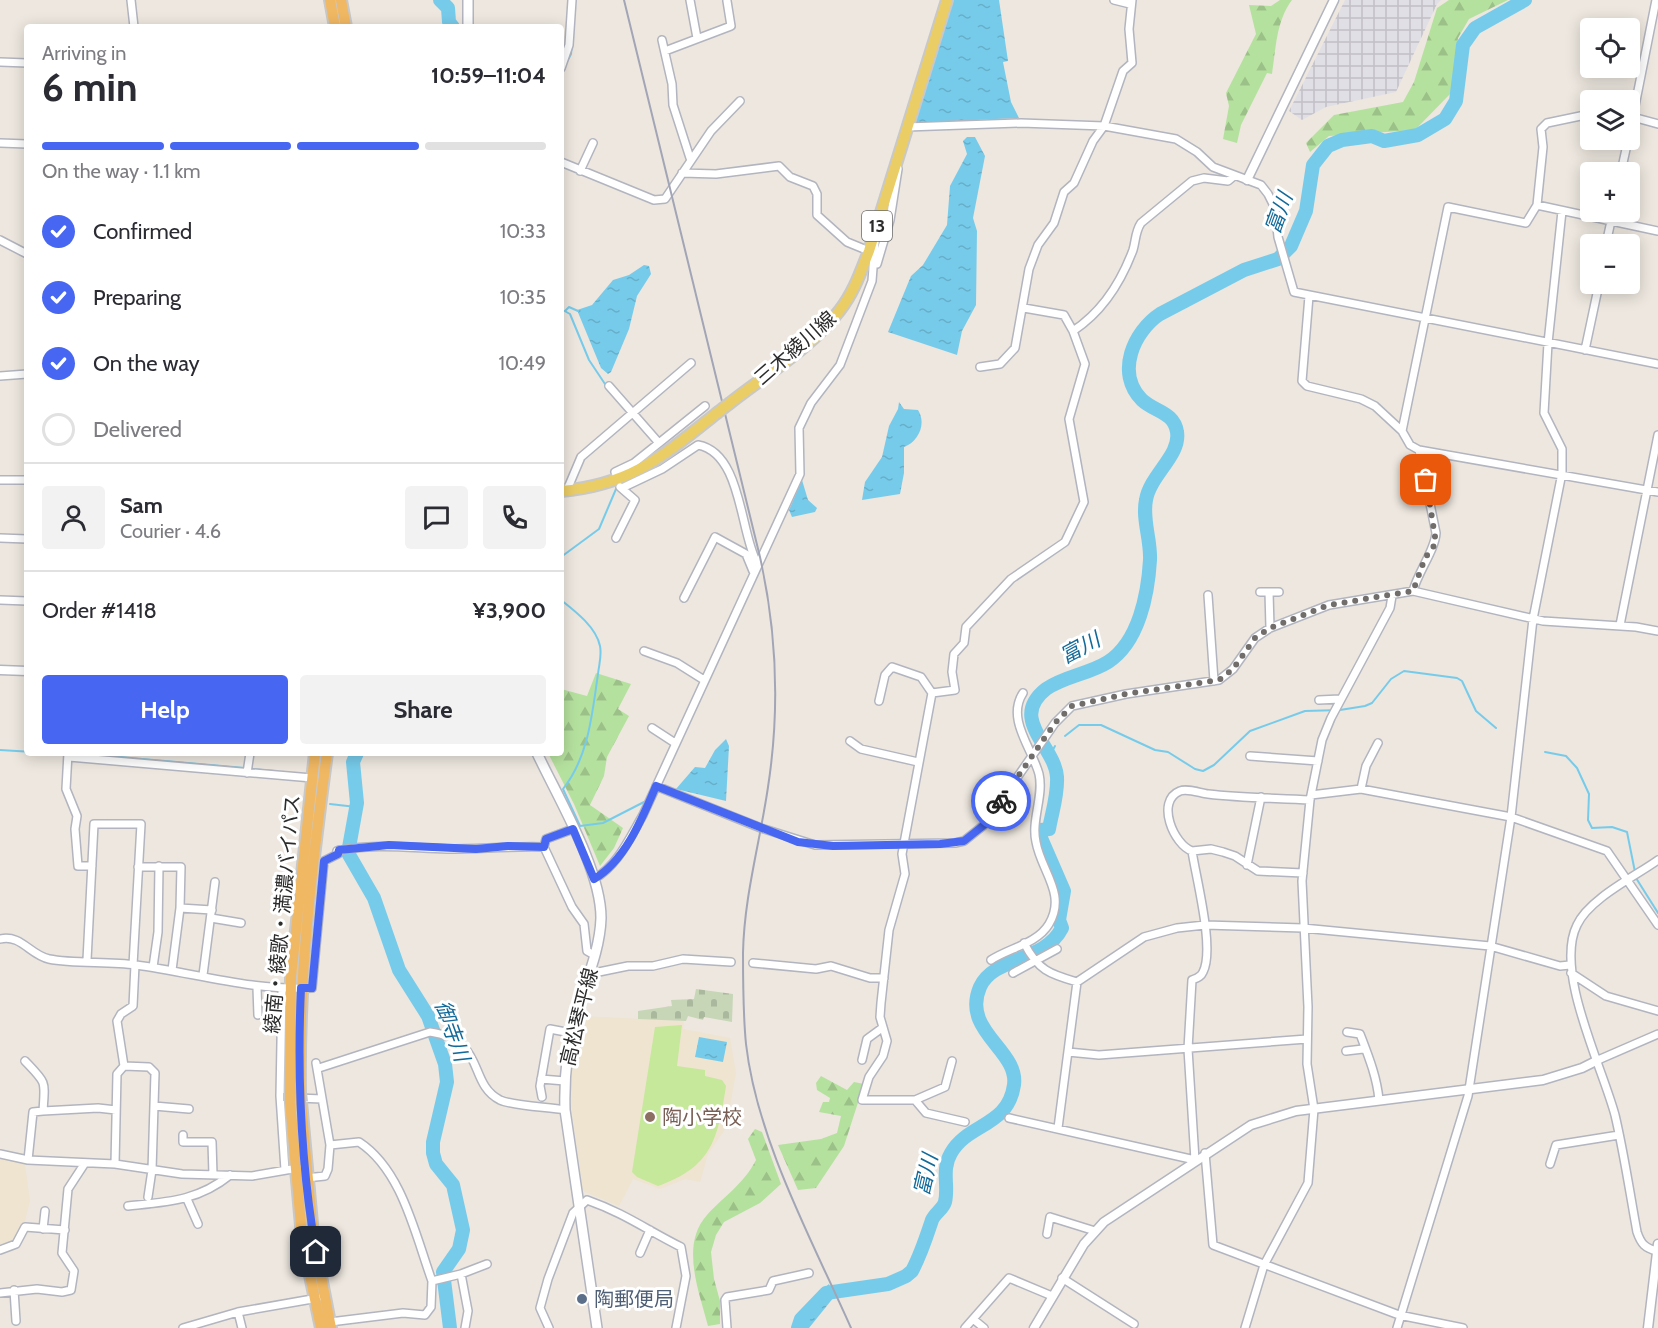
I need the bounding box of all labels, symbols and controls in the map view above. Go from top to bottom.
map controls [1580,18,1640,294]
button: locate [1580,18,1640,78]
text: Arriving in [42,41,126,65]
text: 10:59–11:04 [431,62,546,89]
text: 6 min [42,63,137,111]
button: layers [1580,90,1640,150]
text: On the way · 1.1 km [42,159,201,183]
button: + [1580,162,1640,222]
water label: 富川 [1260,187,1298,237]
road number: 13 [862,211,892,241]
icon: check [42,215,75,248]
text: Confirmed [93,218,192,245]
text: 10:33 [500,219,546,243]
button: − [1580,234,1640,294]
icon: check [42,281,75,314]
text: Preparing [93,284,181,311]
text: 10:35 [500,285,546,309]
street label: 三木綾川線 [749,306,841,390]
icon: check [42,347,75,380]
text: On the way [93,350,200,377]
text: 10:49 [498,351,546,375]
text: Delivered [93,416,182,443]
pin [1400,454,1451,505]
icon: bag [1409,463,1442,496]
button: person [42,486,105,549]
button: chat [405,486,468,549]
button: phone [483,486,546,549]
text: Sam [120,492,163,519]
text: Courier · 4.6 [120,519,221,543]
text: Order #1418 [42,597,157,624]
text: ¥3,900 [473,597,546,624]
water label: 富川 [1055,626,1106,668]
button: Help [42,675,288,744]
button: Share [300,675,546,744]
courier [971,771,1031,831]
icon: bike [985,785,1018,818]
street label: 綾南・綾歌・満濃バイパス [260,794,304,1034]
street label: 高松琴平線 [555,966,603,1068]
water label: 御寺川 [430,997,476,1067]
place label: 陶小学校 [662,1105,742,1129]
marker: 陶小学校 [643,1110,657,1124]
water label: 富川 [909,1150,943,1198]
pin [290,1226,341,1277]
icon: home [299,1235,332,1268]
place label: 陶郵便局 [594,1287,674,1311]
marker: 陶郵便局 [575,1292,589,1306]

